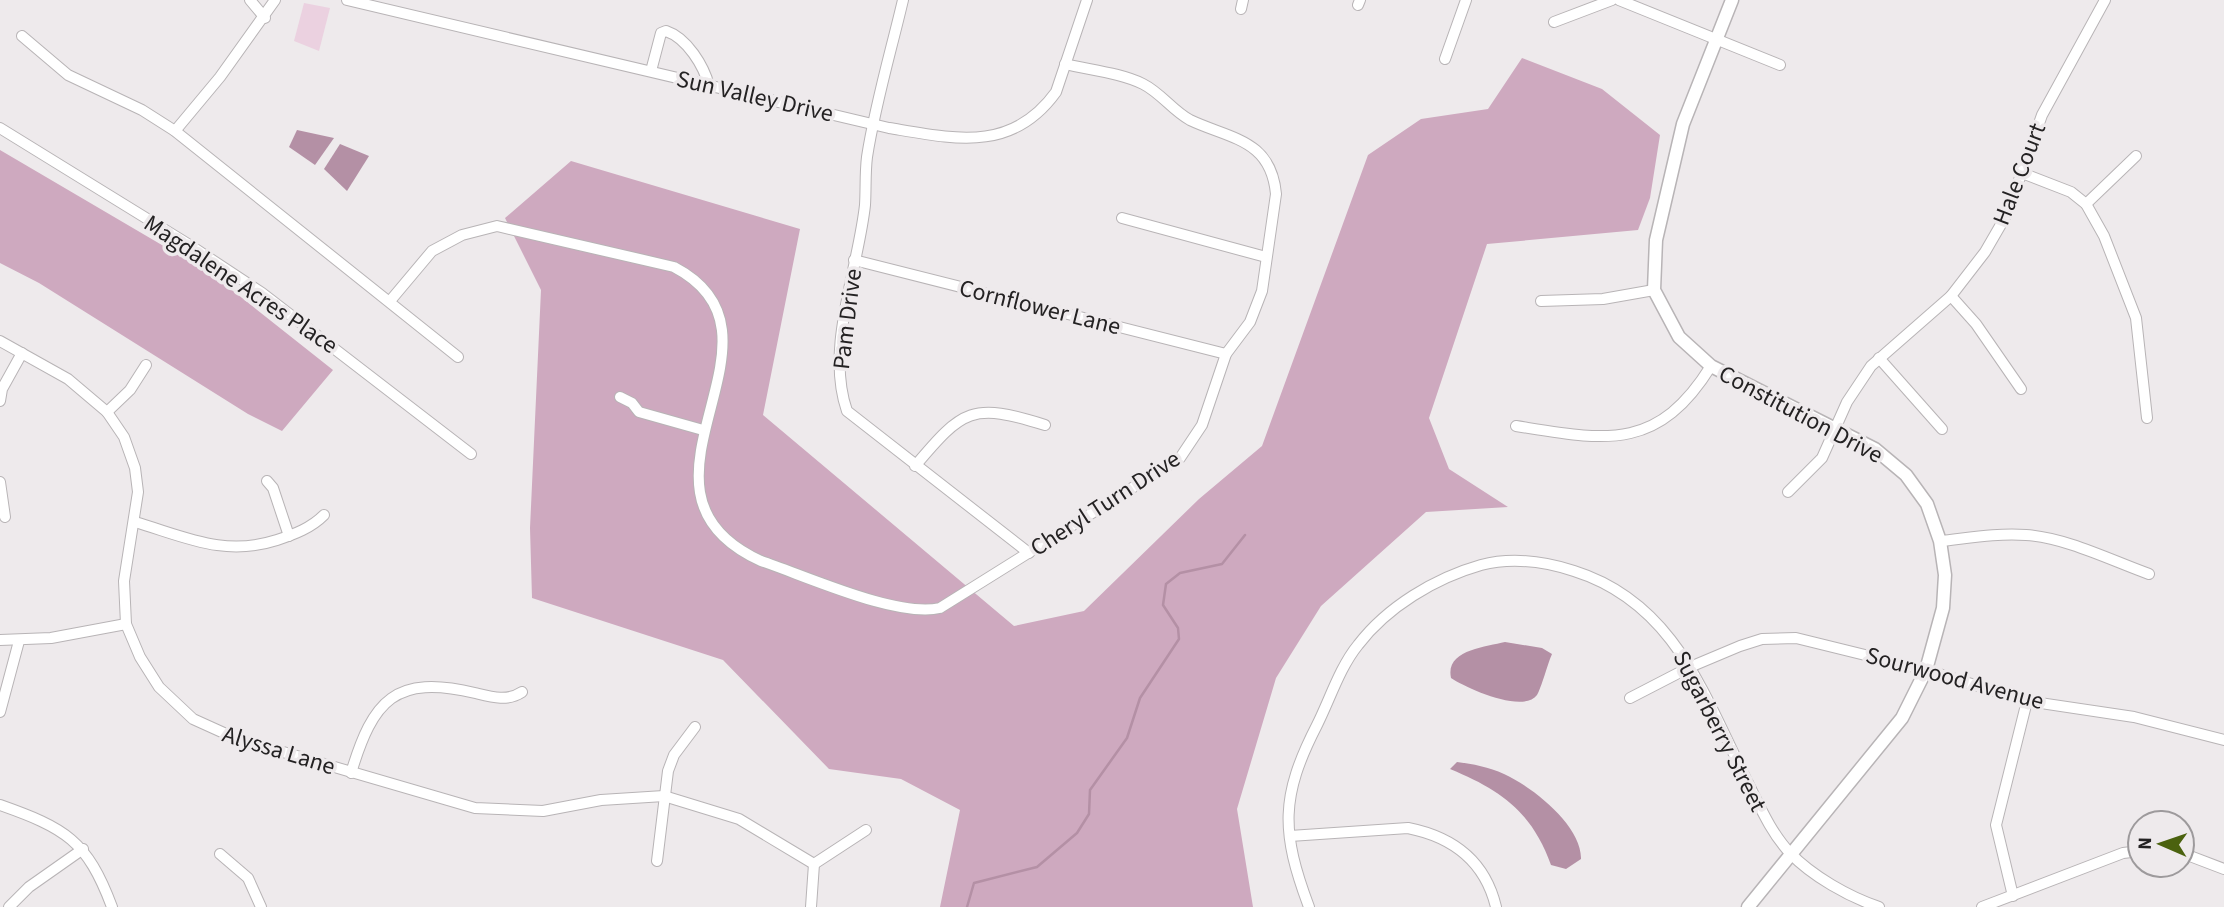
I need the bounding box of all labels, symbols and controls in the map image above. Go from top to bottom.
street label: Sun Valley Drive [673,61,837,132]
street label: Hale Court [1984,118,2055,230]
street label: Magdalene Acres Place [137,206,345,363]
street label: Pam Drive [824,267,871,372]
street label: Cornflower Lane [955,271,1124,344]
street label: Constitution Drive [1712,356,1889,473]
street label: Cheryl Turn Drive [1023,442,1187,565]
street label: Sourwood Avenue [1862,638,2048,719]
street label: Sugarberry Street [1664,645,1775,818]
street label: Alyssa Lane [218,717,340,784]
north arrow [2126,809,2196,879]
text: N [2132,837,2159,850]

